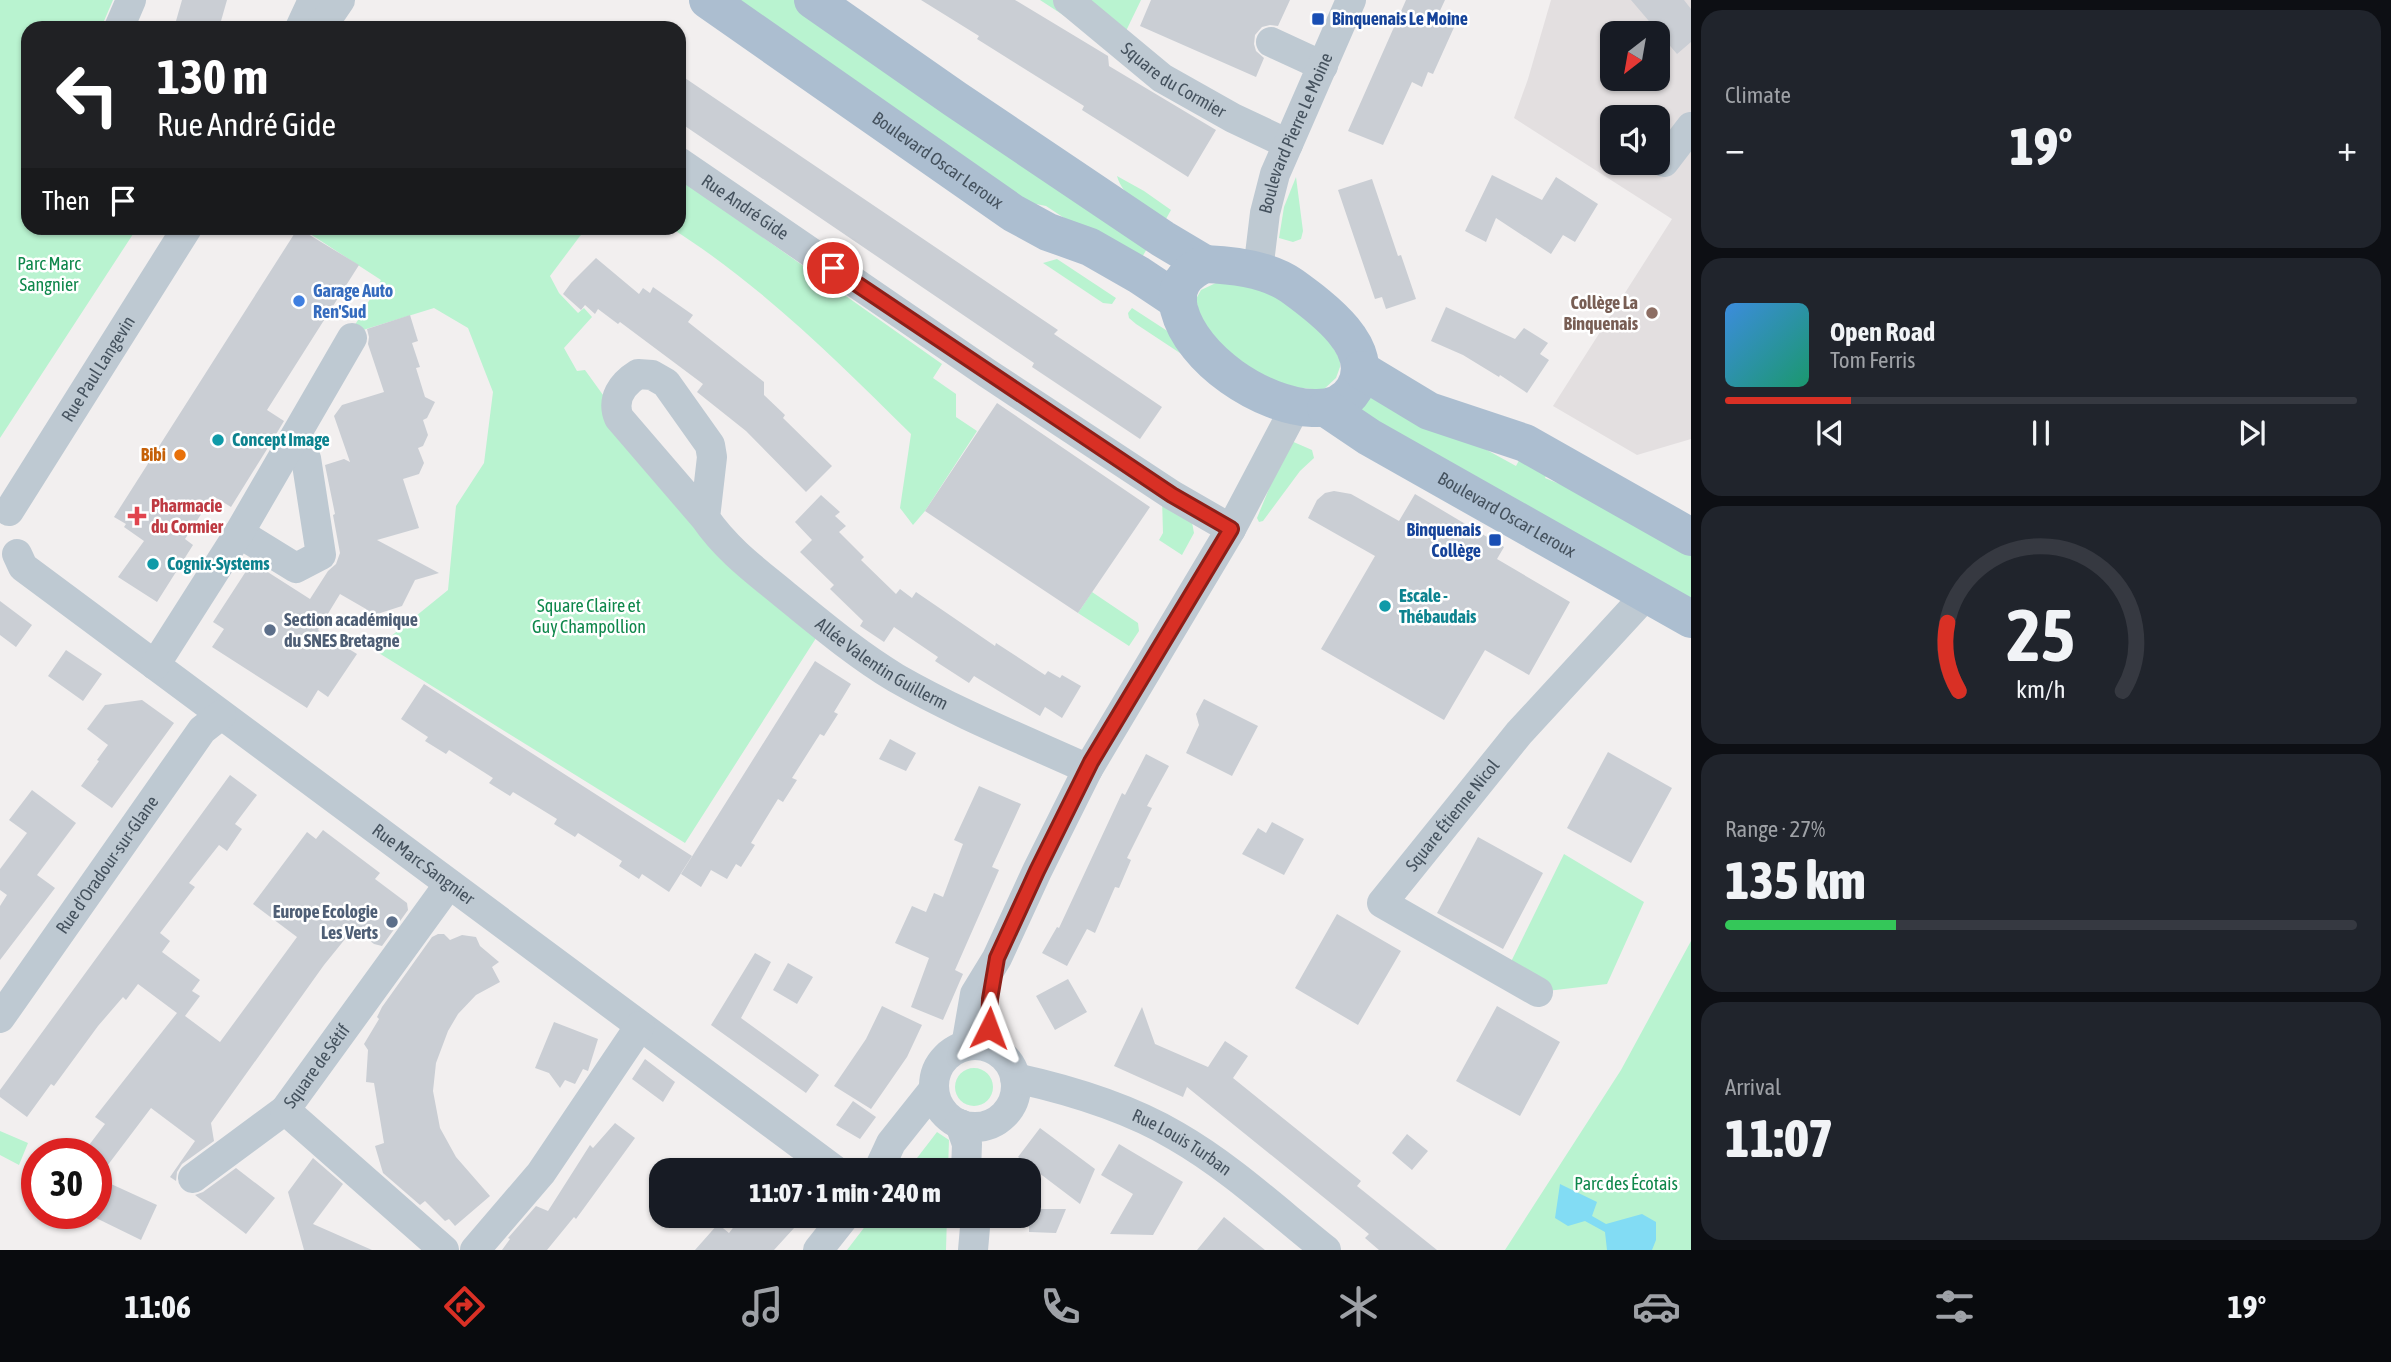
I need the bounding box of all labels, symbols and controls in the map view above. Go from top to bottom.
place label: Binquenais Le Moine [1332,8,1468,29]
marker: Binquenais Le Moine [1310,11,1326,27]
north arrow [1600,21,1670,91]
map controls [1600,21,1670,175]
street label: Square du Cormier [1117,38,1230,122]
text: 130 m [157,48,268,104]
icon: left [42,49,133,140]
street label: Boulevard Pierre Le Moine [1254,49,1337,216]
text: Climate [1725,82,1791,108]
button: sound [1600,105,1670,175]
text: Rue André Gide [157,106,336,143]
street label: Boulevard Oscar Leroux [868,107,1007,213]
text: 19° [2009,116,2073,176]
text: − [1725,126,1745,169]
text: + [2337,126,2357,169]
street label: Rue André Gide [698,170,793,244]
icon: arrive [104,182,142,220]
text: Then [42,186,90,216]
pin [803,238,863,298]
icon: arrive [814,249,852,287]
park label: Parc Marc Sangnier [17,253,81,295]
place label: Garage Auto Ren'Sud [313,280,393,322]
place label: Collège La Binquenais [1564,292,1639,334]
marker: Garage Auto Ren'Sud [291,293,307,309]
marker: Collège La Binquenais [1644,305,1660,321]
street label: Rue Paul Langevin [57,312,139,425]
text: Open Road [1830,317,1935,347]
text: Tom Ferris [1830,347,1915,373]
icon: previous [1811,414,1849,452]
icon: pause [2022,414,2060,452]
icon: next [2233,414,2271,452]
place label: Concept Image [232,429,330,450]
marker: Concept Image [210,432,226,448]
place label: Bibi [141,444,166,465]
marker: Bibi [172,447,188,463]
street label: Boulevard Oscar Leroux [1434,467,1580,562]
place label: Pharmacie du Cormier [151,495,224,537]
marker: Pharmacie du Cormier [129,508,145,524]
place label: Binquenais Collège [1407,519,1482,561]
marker: Binquenais Collège [1487,532,1503,548]
place label: Cognix-Systems [167,553,270,574]
marker: Cognix-Systems [145,556,161,572]
place label: Escale - Thébaudais [1399,585,1477,627]
text: 25 [2007,593,2075,676]
park label: Square Claire et Guy Champollion [532,595,646,637]
marker: Escale - Thébaudais [1377,598,1393,614]
place label: Section académique du SNES Bretagne [284,609,418,651]
street label: Allée Valentin Guillerm [812,613,952,714]
marker: Section académique du SNES Bretagne [262,622,278,638]
text: km/h [2016,675,2066,703]
street label: Square Étienne Nicol [1401,755,1503,875]
street label: Rue d'Oradour-sur-Glane [51,792,163,938]
text: Range · 27% [1725,816,1825,842]
street label: Rue Marc Sangnier [368,819,479,909]
text: 135 km [1725,850,1866,910]
place label: Europe Ecologie Les Verts [273,901,379,943]
marker: Europe Ecologie Les Verts [384,914,400,930]
position arrow [952,991,1026,1065]
street label: Square de Sétif [279,1020,354,1112]
text: Arrival [1725,1074,1781,1100]
street label: Rue Louis Turban [1129,1104,1236,1180]
text: 11:07 [1725,1108,1833,1168]
speed limit sign: 30 [21,1138,112,1229]
park label: Parc des Écotais [1574,1173,1678,1194]
text: 11:07 · 1 min · 240 m [749,1178,941,1208]
icon: directions [440,1282,489,1331]
icon: music [738,1282,787,1331]
icon: phone [1036,1282,1085,1331]
icon: climate [1334,1282,1383,1331]
icon: car [1632,1282,1681,1331]
icon: filters [1930,1282,1979,1331]
text: 11:06 [124,1288,191,1325]
text: 19° [2228,1288,2266,1325]

